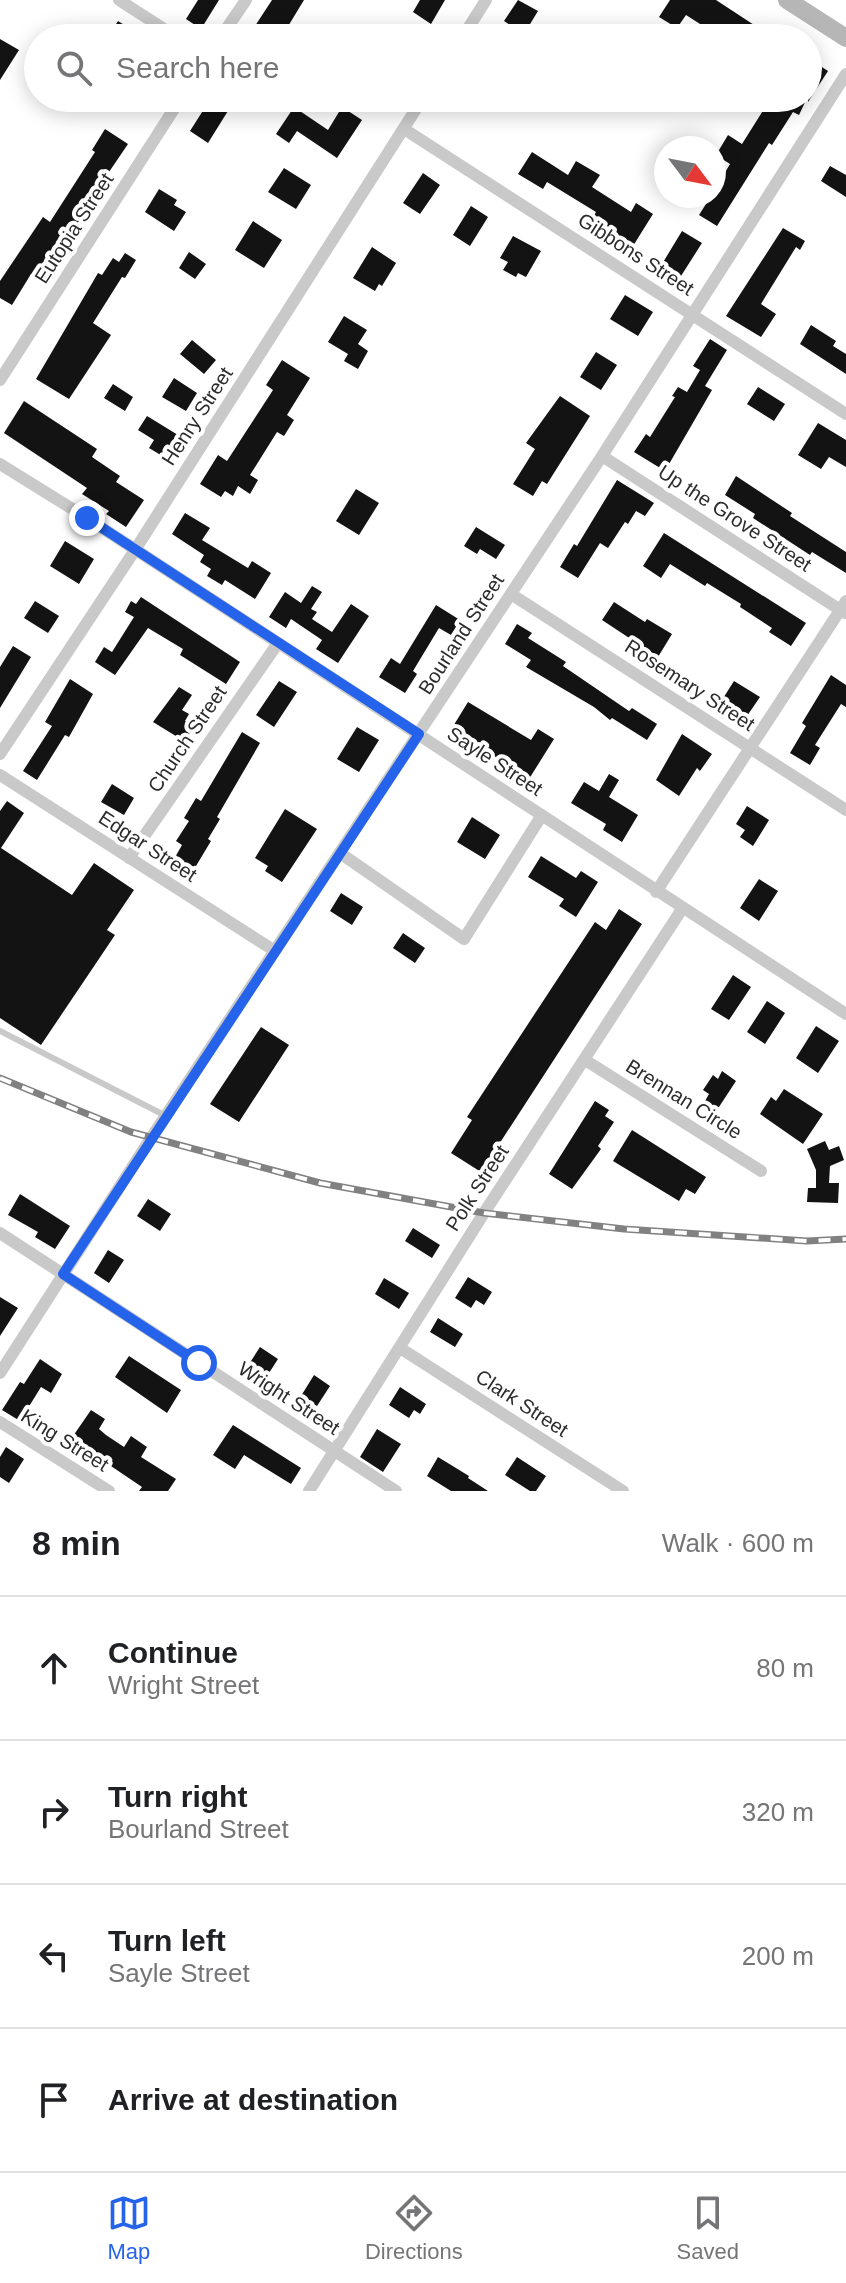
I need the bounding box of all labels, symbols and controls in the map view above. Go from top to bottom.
search box [24,24,822,112]
icon: search [52,46,96,90]
text: Search here [116,51,279,84]
north arrow [654,136,726,208]
street label: Eutopia Street [30,168,118,287]
street label: Gibbons Street [574,208,698,300]
street label: Henry Street [157,363,237,469]
street label: Up the Grove Street [654,460,816,576]
route end [69,500,105,536]
street label: Bourland Street [414,569,508,698]
street label: Rosemary Street [621,635,759,735]
street label: Church Street [143,681,231,796]
street label: Sayle Street [443,722,547,800]
street label: Edgar Street [95,806,201,886]
street label: Brennan Circle [622,1055,746,1143]
street label: Polk Street [441,1141,513,1235]
route start [181,1345,217,1381]
street label: Wright Street [234,1357,344,1439]
street label: Clark Street [472,1365,573,1441]
street label: King Street [17,1404,113,1476]
text: 8 min [32,1524,121,1562]
text: Walk · 600 m [662,1528,814,1558]
text: Continue [108,1636,238,1669]
icon: ahead [32,1646,76,1690]
text: 80 m [756,1653,814,1683]
text: Wright Street [108,1670,259,1700]
text: Turn right [108,1780,247,1813]
icon: right [32,1790,76,1834]
text: 320 m [742,1797,814,1827]
text: Bourland Street [108,1814,289,1844]
text: Turn left [108,1924,226,1957]
icon: left [32,1934,76,1978]
text: 200 m [742,1941,814,1971]
text: Sayle Street [108,1958,250,1988]
icon: arrive [32,2078,76,2122]
text: Arrive at destination [108,2083,398,2116]
tab: Map [107,2191,151,2265]
tab: Directions [365,2191,463,2265]
tab: Saved [677,2191,739,2265]

